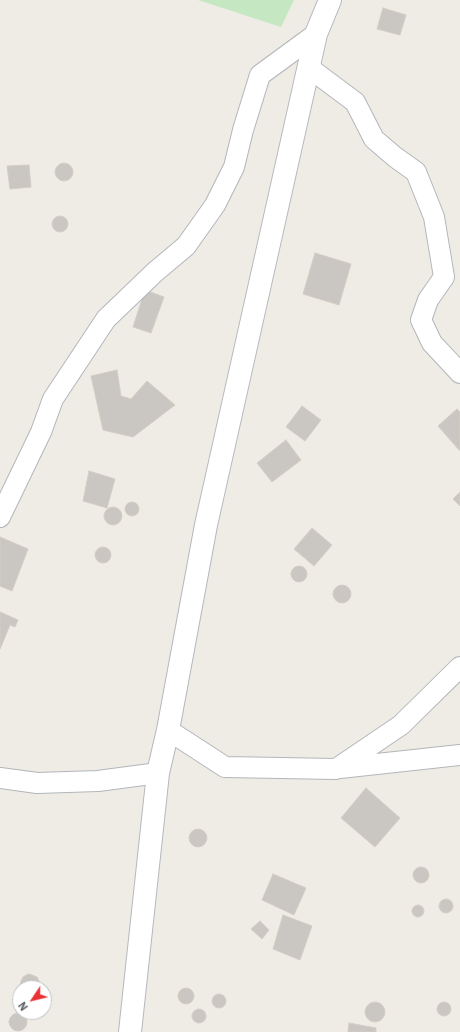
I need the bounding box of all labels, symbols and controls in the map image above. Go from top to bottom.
north arrow [12,980,52,1020]
text: N [15,999,31,1014]

